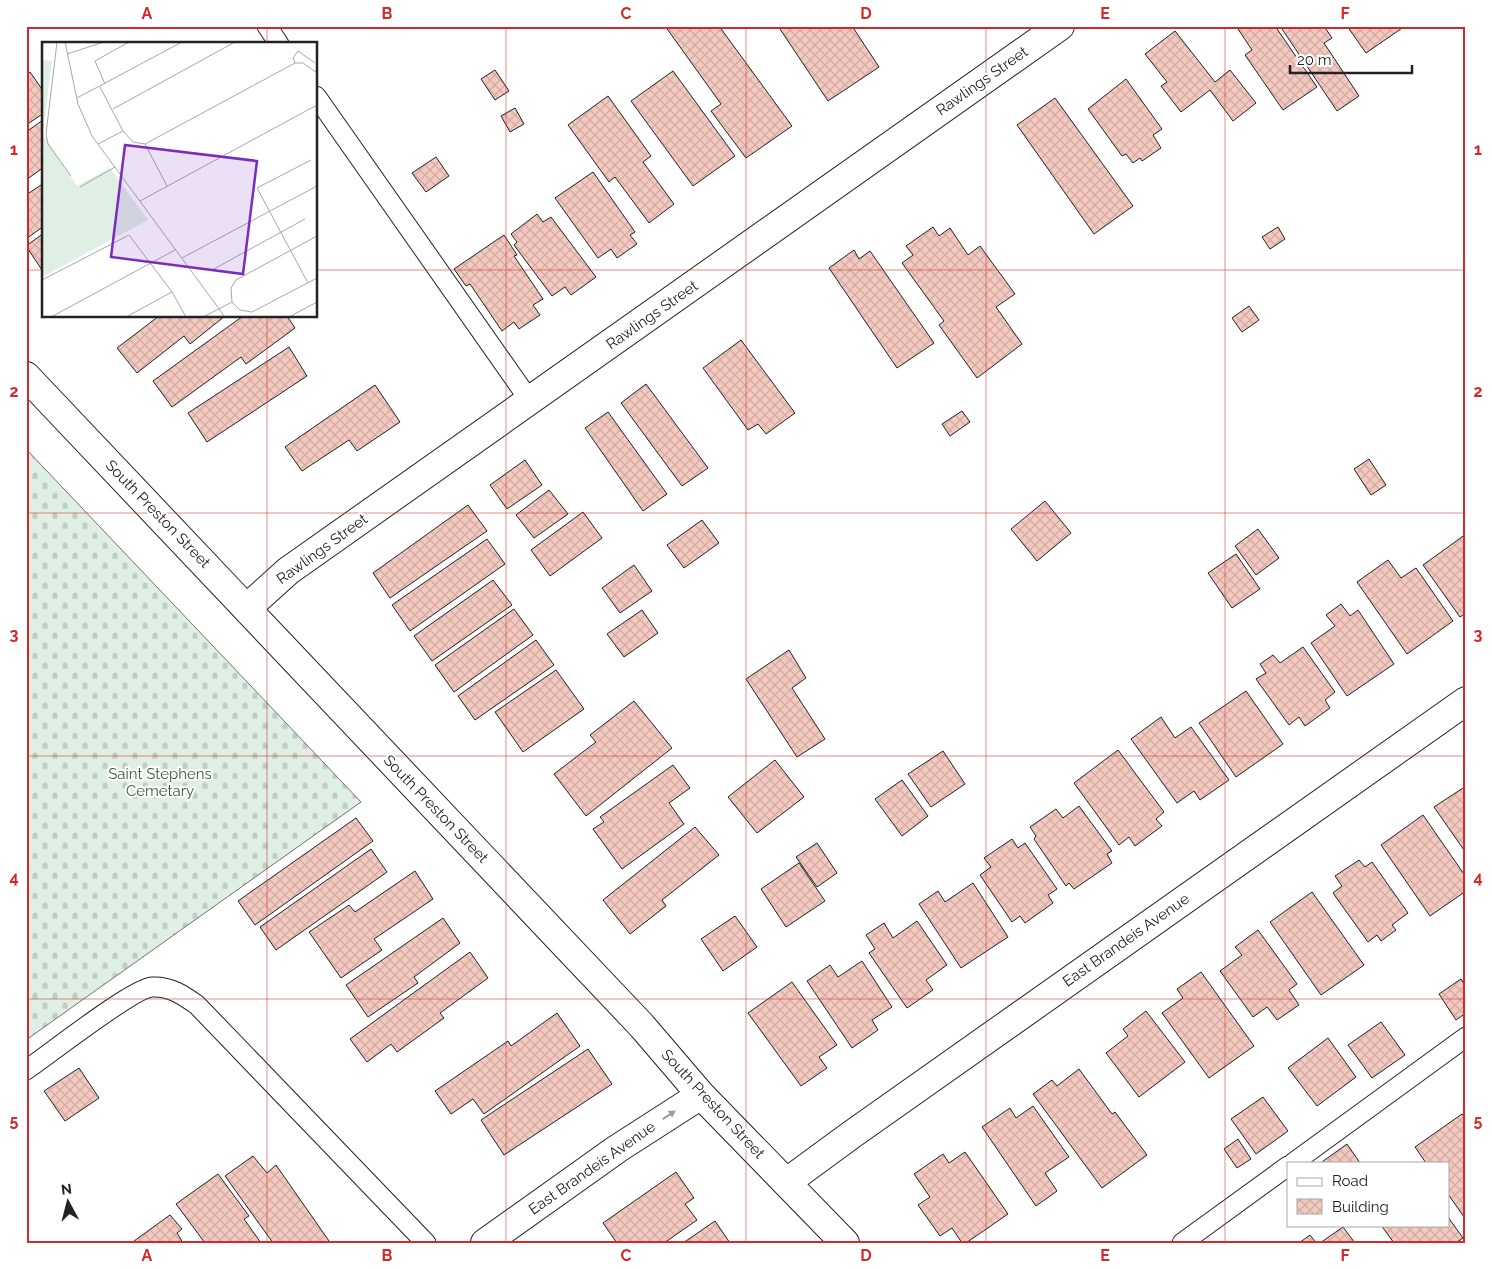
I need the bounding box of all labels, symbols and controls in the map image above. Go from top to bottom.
text: A [142,4,153,23]
text: B [382,4,393,23]
text: C [621,4,632,23]
text: D [860,4,872,23]
text: E [1100,4,1110,23]
text: F [1340,4,1350,23]
inset map [42,42,318,318]
scale bar [1290,42,1412,74]
street label: Rawlings Street [933,43,1031,119]
text: 20 m [1297,51,1332,69]
text: 1 [10,140,18,159]
text: 1 [1474,140,1482,159]
street label: Rawlings Street [603,277,701,353]
text: 2 [9,382,19,401]
text: 2 [1473,382,1483,401]
street label: South Preston Street [102,456,214,572]
street label: Rawlings Street [273,510,371,588]
text: 3 [10,625,19,644]
text: 3 [1474,625,1483,644]
street label: South Preston Street [380,751,492,867]
park label: Saint Stephens Cemetary [108,765,212,800]
text: 4 [9,868,19,887]
text: 4 [1473,868,1483,887]
street label: East Brandeis Avenue [1059,889,1193,990]
street label: South Preston Street [658,1046,768,1162]
text: 5 [10,1111,19,1130]
one-way arrow [662,1111,675,1120]
text: 5 [1474,1111,1483,1130]
street label: East Brandeis Avenue [525,1117,659,1218]
legend [1287,1162,1450,1226]
text: Road [1332,1172,1368,1190]
north arrow [42,1176,92,1226]
text: N [60,1181,73,1198]
text: Building [1332,1198,1389,1216]
text: A [142,1246,153,1265]
text: B [382,1246,393,1265]
text: C [621,1246,632,1265]
text: D [860,1246,872,1265]
text: E [1100,1246,1110,1265]
text: F [1340,1246,1350,1265]

